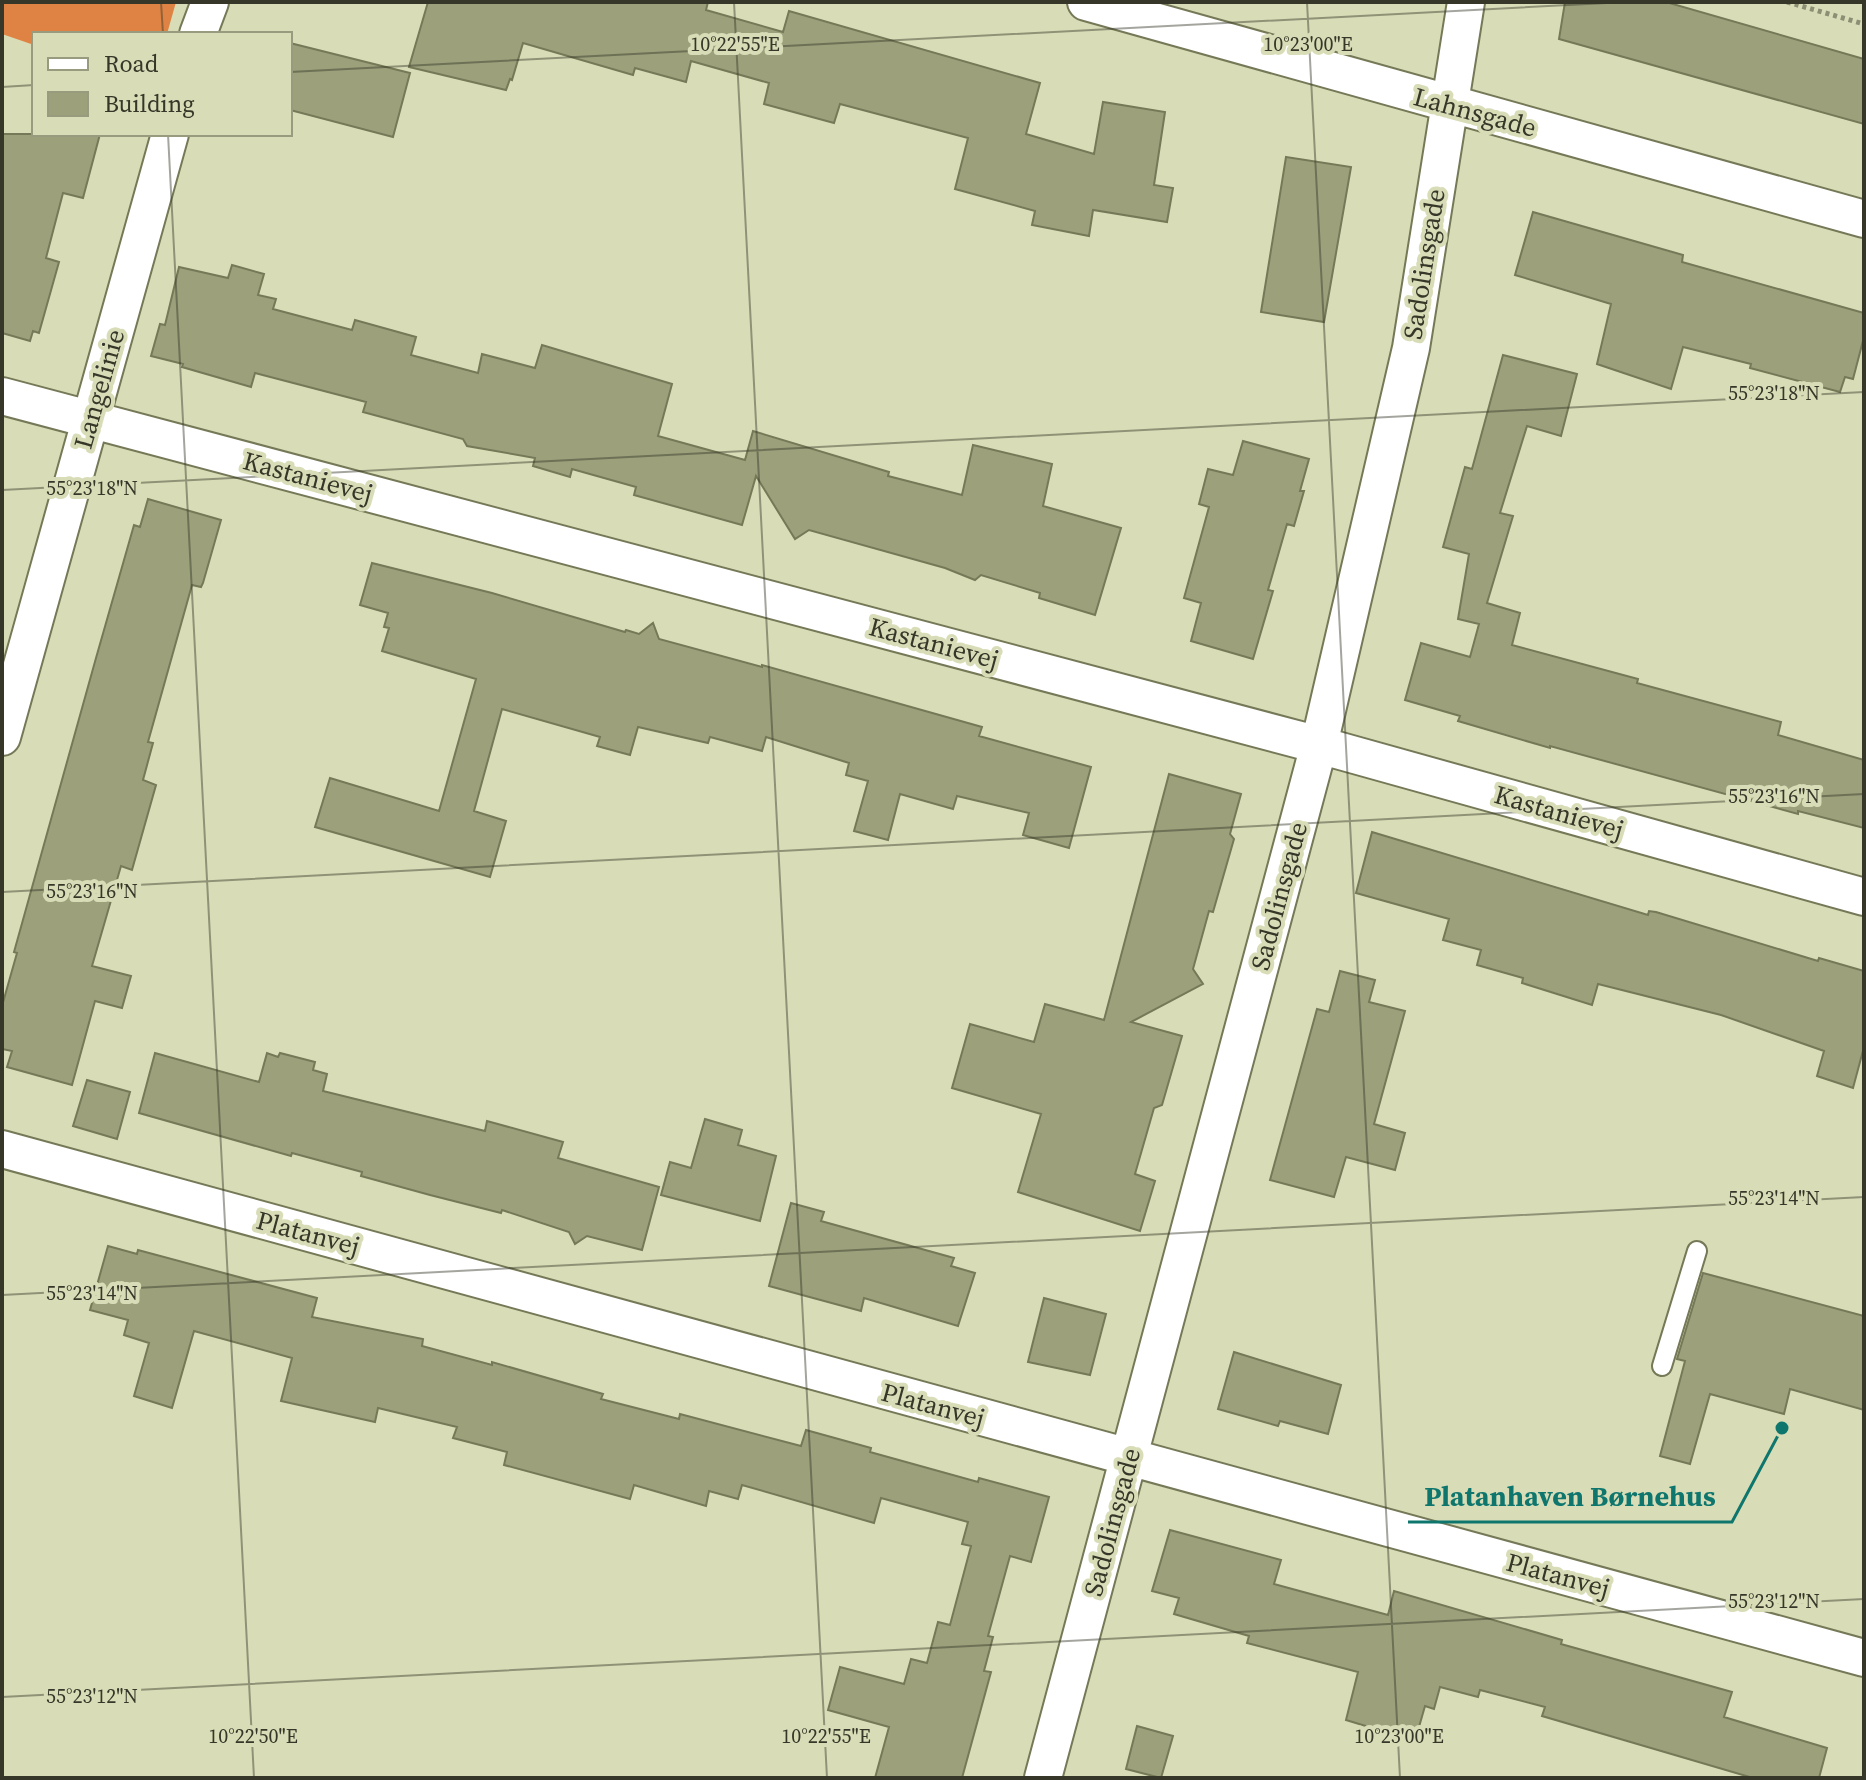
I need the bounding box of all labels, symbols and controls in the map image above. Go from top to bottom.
text: 10°22'55"E [690,30,780,58]
text: 10°23'00"E [1263,30,1353,58]
legend [32,32,292,136]
text: Road [104,47,159,80]
street label: Lahnsgade [1410,78,1540,146]
text: Building [104,87,195,120]
street label: Sadolinsgade [1394,186,1454,342]
street label: Langelinie [65,325,133,453]
text: 55°23'18"N [1728,379,1820,407]
street label: Kastanievej [239,442,377,512]
text: 55°23'18"N [46,474,138,502]
street label: Kastanievej [865,608,1003,678]
street label: Kastanievej [1490,776,1628,848]
text: 55°23'16"N [1728,782,1820,810]
street label: Sadolinsgade [1242,818,1316,974]
text: 55°23'16"N [46,877,138,905]
text: 55°23'14"N [1728,1184,1820,1212]
street label: Platanvej [252,1202,364,1264]
text: 55°23'14"N [46,1279,138,1307]
street label: Platanvej [877,1374,989,1436]
street label: Sadolinsgade [1075,1444,1149,1600]
callout: Platanhaven Børnehus [1408,1470,1732,1522]
text: Platanhaven Børnehus [1424,1477,1716,1515]
street label: Platanvej [1502,1544,1614,1606]
text: 55°23'12"N [1728,1587,1820,1615]
text: 55°23'12"N [46,1682,138,1710]
text: 10°22'50"E [208,1722,298,1750]
text: 10°22'55"E [781,1722,871,1750]
text: 10°23'00"E [1354,1722,1444,1750]

